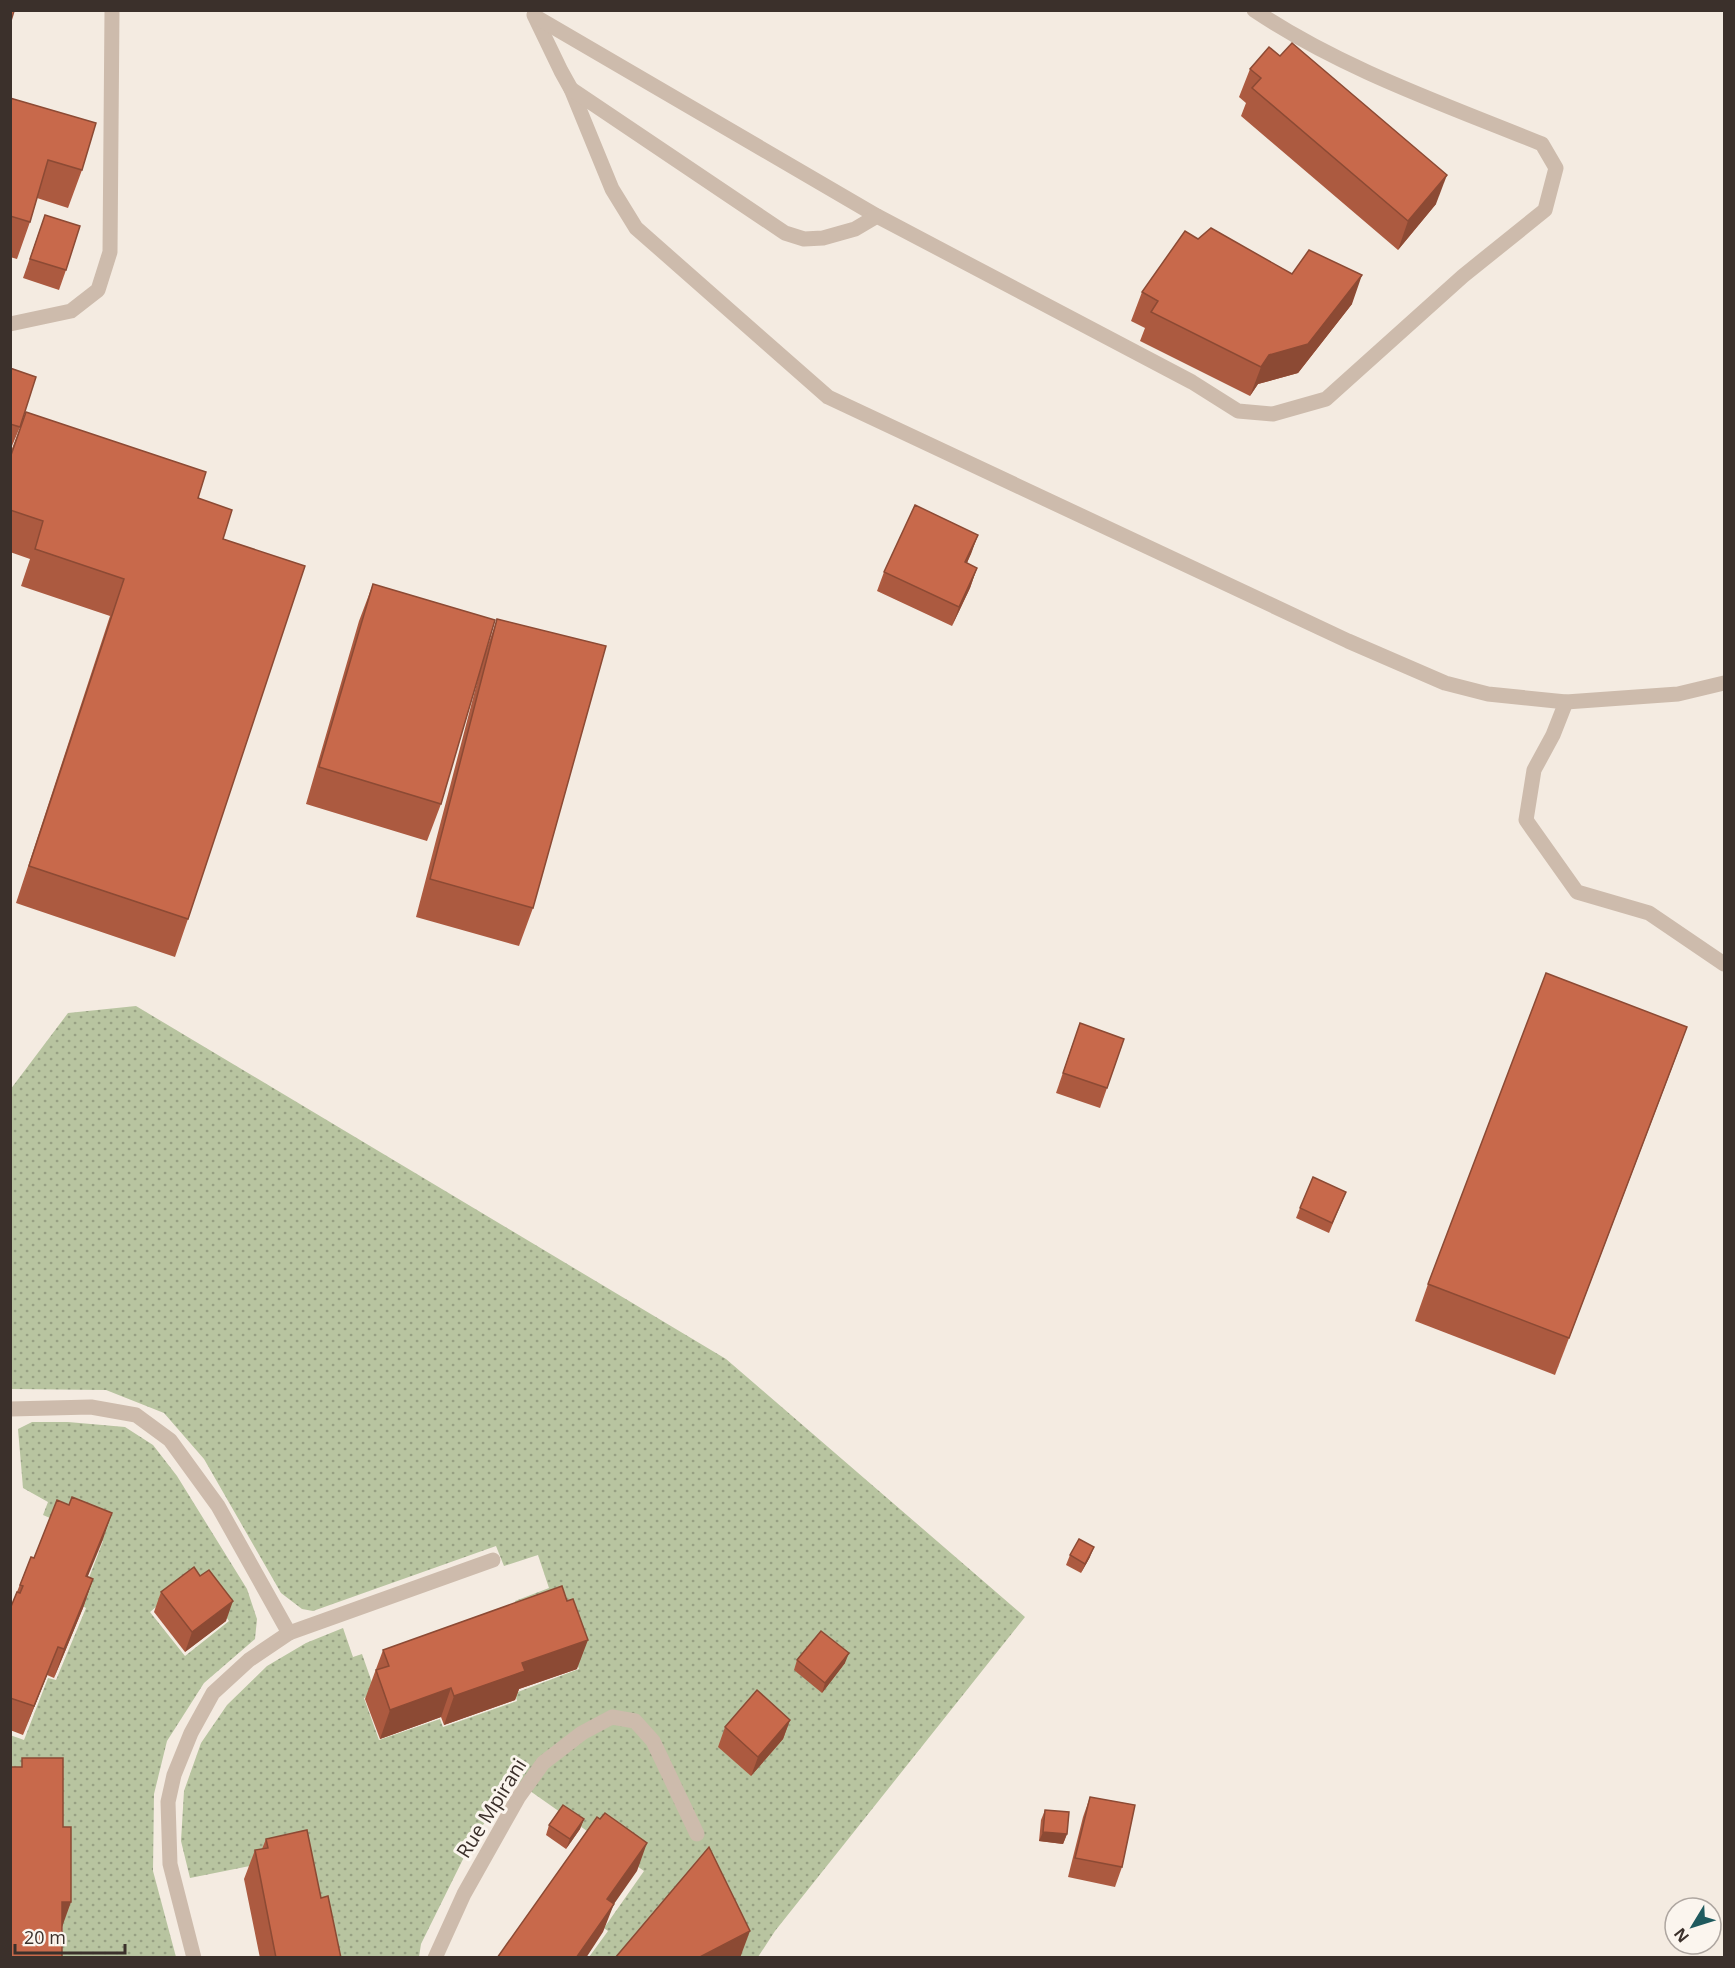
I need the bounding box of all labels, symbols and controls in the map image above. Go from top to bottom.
street label: Rue Mpirani [450,1753,532,1863]
north arrow [1663,1896,1723,1956]
scale bar [15,1917,124,1955]
text: N [1669,1923,1694,1947]
text: 20 m [24,1925,66,1949]

